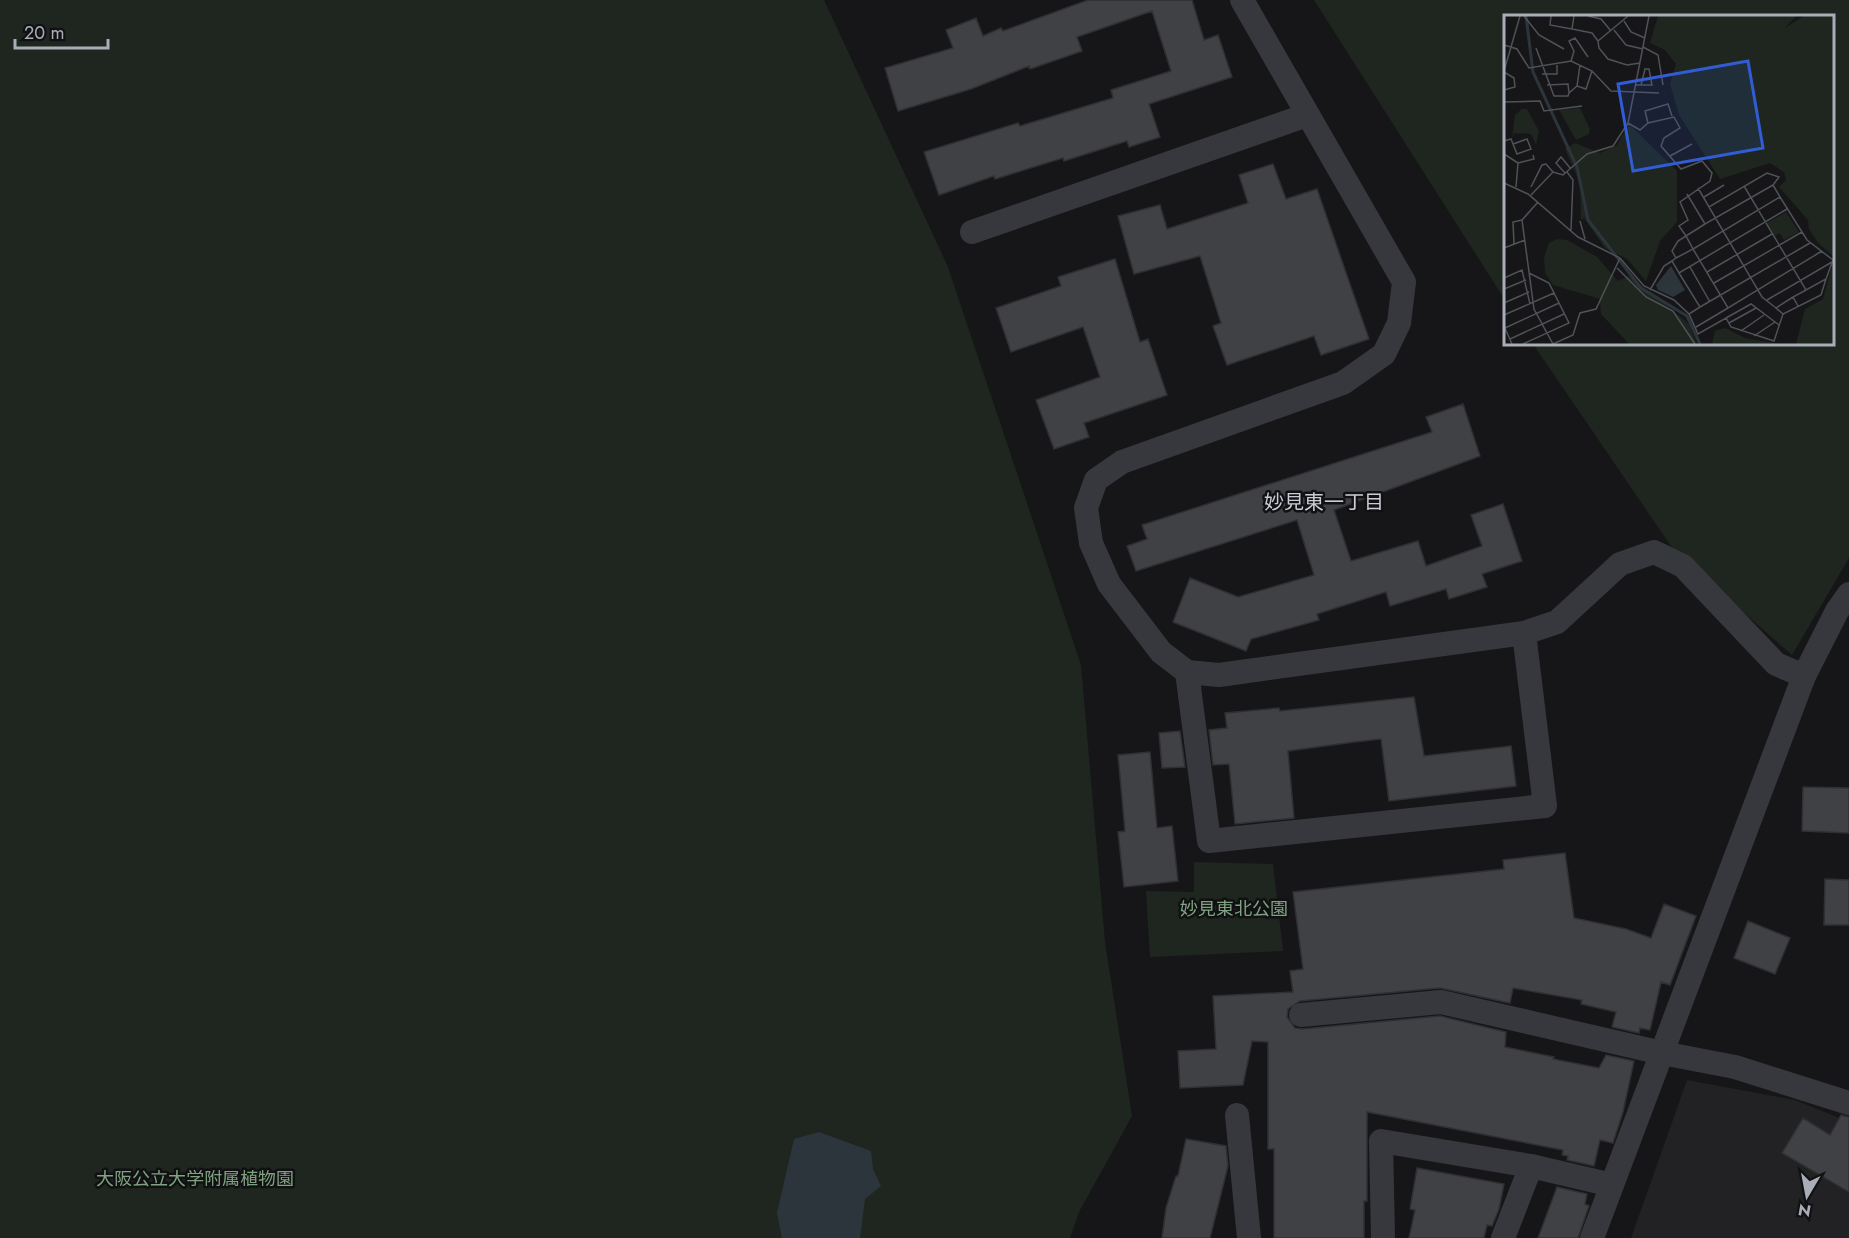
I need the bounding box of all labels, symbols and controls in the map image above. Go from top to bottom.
scale bar [15,12,108,50]
inset map [1504,15,1834,345]
text: 20 m [24,20,64,46]
district label: 妙見東一丁目 [1264,488,1384,517]
park label: 妙見東北公園 [1180,896,1288,922]
park label: 大阪公立大学附属植物園 [96,1166,294,1192]
north arrow [1777,1166,1837,1226]
text: N [1796,1198,1813,1223]

